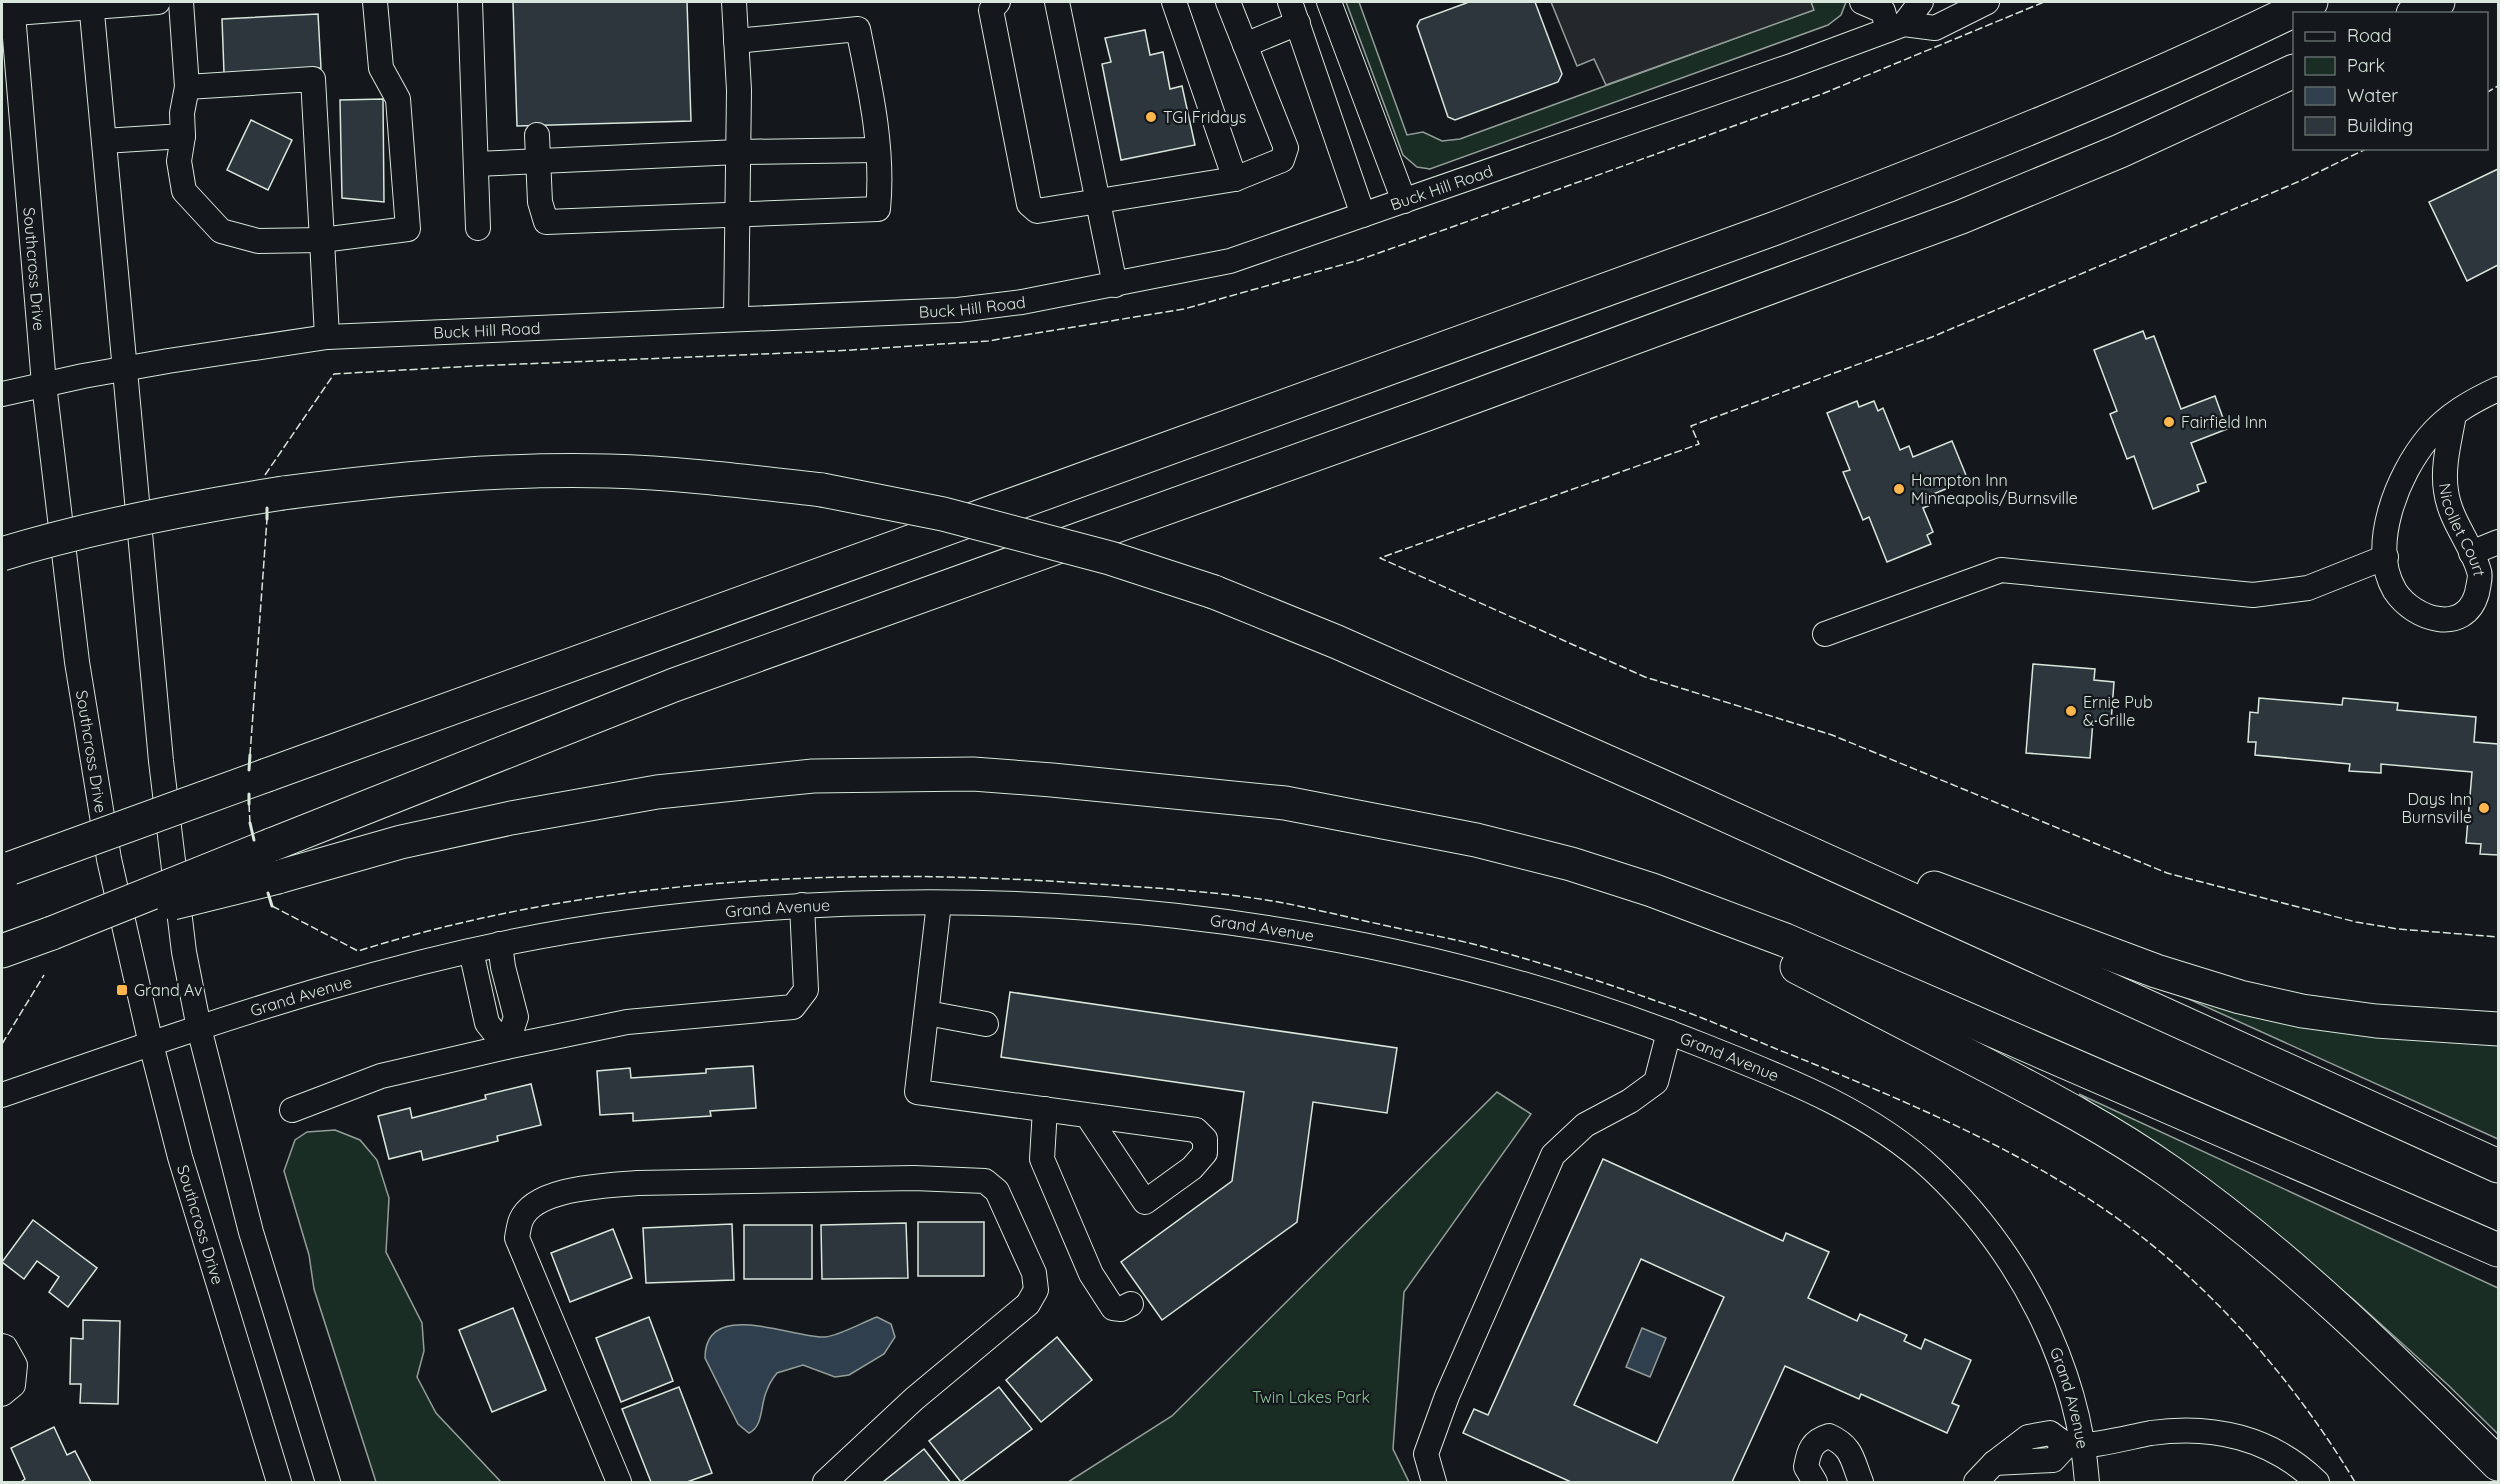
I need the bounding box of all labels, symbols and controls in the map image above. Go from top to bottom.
legend [2293,12,2488,150]
text: Road [2347,24,2392,47]
text: Park [2347,54,2385,77]
text: Water [2347,84,2398,107]
place label: TGI Fridays [1163,107,1246,127]
marker: TGI Fridays [1144,110,1158,124]
text: Building [2347,114,2413,137]
street label: Buck Hill Road [1388,160,1495,215]
street label: Southcross Drive [19,206,50,332]
street label: Buck Hill Road [918,292,1027,322]
street label: Buck Hill Road [433,318,541,342]
place label: Fairfield Inn [2181,412,2267,432]
marker: Fairfield Inn [2162,415,2176,429]
place label: Hampton Inn Minneapolis/Burnsville [1911,470,2078,508]
marker: Hampton Inn Minneapolis/Burnsville [1892,482,1906,496]
street label: Nicollet Court [2435,482,2490,577]
street label: Southcross Drive [72,689,111,814]
place label: Ernie Pub & Grille [2083,692,2153,730]
marker: Ernie Pub & Grille [2064,704,2078,718]
place label: Days Inn Burnsville [2401,789,2472,827]
marker: Days Inn Burnsville [2477,801,2491,815]
street label: Grand Avenue [725,895,830,922]
street label: Grand Avenue [1209,910,1316,946]
street label: Grand Avenue [248,971,354,1021]
place label: Grand Av [134,980,202,1000]
marker: Grand Av [115,983,129,997]
street label: Grand Avenue [1677,1028,1782,1085]
street label: Southcross Drive [173,1162,228,1287]
street label: Grand Avenue [2046,1344,2093,1450]
park label: Twin Lakes Park [1252,1387,1370,1407]

